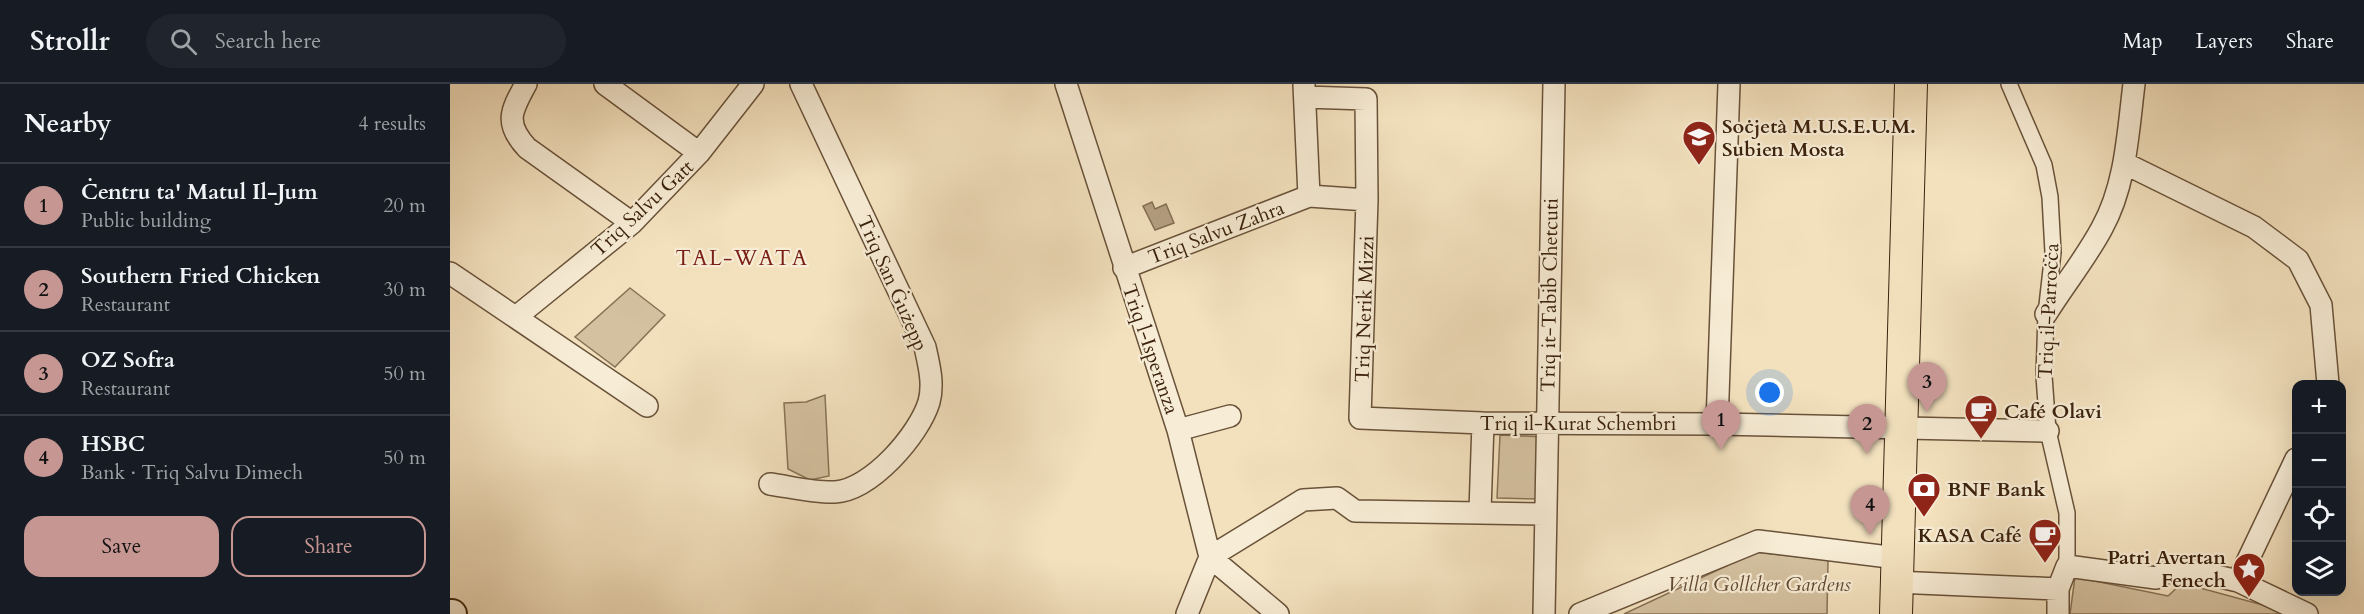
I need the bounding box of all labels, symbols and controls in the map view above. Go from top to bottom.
search box [146,14,566,68]
text: Strollr [30,22,110,60]
icon: search [167,25,200,58]
text: Search here [215,26,321,56]
text: Map [2123,27,2163,56]
text: Layers [2196,27,2253,56]
text: Share [2286,27,2334,56]
text: Nearby [24,106,112,141]
text: 4 results [358,110,426,137]
place label: Soċjetà M.U.S.E.U.M. Subien Mosta [1722,113,1916,163]
school or university icon: Soċjetà M.U.S.E.U.M. Subien Mosta [1681,119,1717,166]
street label: Triq Salvu Gatt [585,153,700,263]
text: Ċentru ta' Matul Il-Jum [81,177,318,207]
text: 1 [38,192,49,219]
text: 20 m [383,192,426,219]
street label: Triq Salvu Zahra [1144,194,1288,271]
street label: Triq it-Tabib Chetcuti [1534,197,1565,392]
text: Public building [81,207,211,234]
street label: Triq San Ġużepp [851,211,934,355]
street label: Triq Nerik Mizzi [1348,235,1381,383]
street label: Triq il-Parroċċa [2031,242,2066,380]
district label: TAL-WATA [676,244,808,273]
text: Southern Fried Chicken [81,261,321,291]
text: 2 [38,276,49,303]
text: 30 m [383,276,426,303]
street label: Triq l-Isperanza [1116,281,1186,418]
text: Restaurant [81,291,170,318]
text: OZ Sofra [81,345,175,375]
text: 3 [38,360,49,387]
text: 50 m [383,360,426,387]
pin: 3 [1908,362,1946,412]
text: Restaurant [81,375,170,402]
your location [1755,378,1784,407]
map controls [2292,380,2346,596]
button: + [2292,380,2346,434]
cafe icon: Café Olavi [1963,393,1999,440]
place label: Café Olavi [2004,398,2102,425]
pin: 1 [1702,400,1740,450]
pin: 2 [1848,404,1886,454]
street label: Triq il-Kurat Schembri [1480,410,1677,437]
text: HSBC [81,429,145,459]
button: − [2292,434,2346,488]
text: 4 [38,444,49,471]
text: 50 m [383,444,426,471]
text: Bank · Triq Salvu Dimech [81,459,303,486]
bank icon: BNF Bank [1906,471,1942,518]
place label: BNF Bank [1947,476,2046,503]
pin: 4 [1850,486,1890,535]
button: locate [2292,488,2346,542]
button: Save [24,516,219,577]
button: Share [231,516,426,577]
cafe icon: KASA Café [2027,517,2063,564]
place label: KASA Café [1918,522,2022,549]
button: layers [2292,542,2346,596]
place label: Patri Avertan Fenech [2107,544,2227,594]
place icon: Patri Avertan Fenech [2231,551,2267,598]
park label: Villa Gollcher Gardens [1667,571,1851,598]

